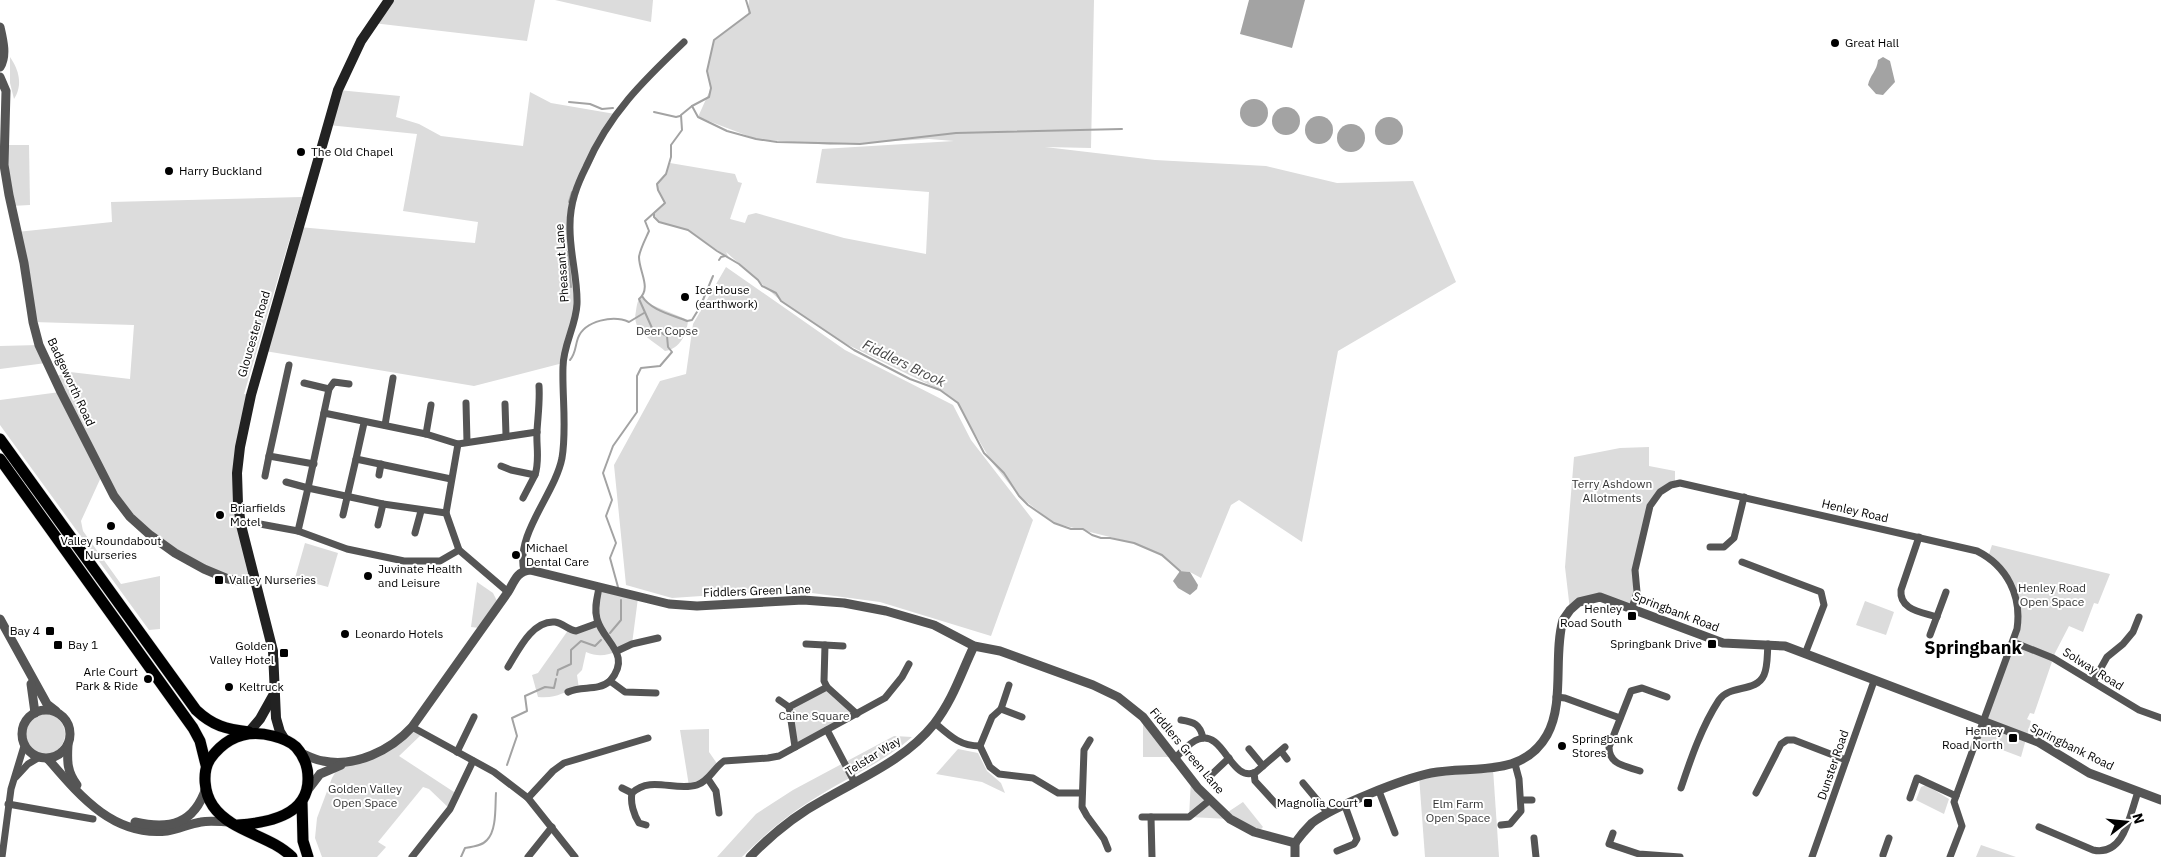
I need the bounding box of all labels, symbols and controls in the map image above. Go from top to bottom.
place label: Great Hall [1845,35,1899,50]
marker: Great Hall [1829,37,1841,49]
place label: The Old Chapel [311,144,393,159]
marker: The Old Chapel [295,146,307,158]
place label: Harry Buckland [179,163,262,178]
marker: Harry Buckland [163,165,175,177]
street label: Pheasant Lane [551,223,572,303]
place label: Ice House (earthwork) [695,282,758,311]
street label: Gloucester Road [234,289,273,379]
marker: Ice House (earthwork) [679,291,691,303]
park label: Deer Copse [636,323,698,338]
street label: Badgeworth Road [44,335,98,428]
water label: Fiddlers Brook [860,335,949,391]
park label: Terry Ashdown Allotments [1572,476,1652,505]
street label: Henley Road [1820,496,1890,525]
place label: Briarfields Motel [230,500,286,529]
marker: Briarfields Motel [214,509,226,521]
marker: Valley Roundabout Nurseries [105,520,117,532]
place label: Valley Roundabout Nurseries [60,533,162,562]
place label: Michael Dental Care [526,540,589,569]
marker: Michael Dental Care [510,549,522,561]
place label: Juvinate Health and Leisure [378,561,462,590]
marker: Juvinate Health and Leisure [362,570,374,582]
place label: Valley Nurseries [229,572,316,587]
marker: Valley Nurseries [213,574,225,586]
park label: Henley Road Open Space [2018,580,2086,609]
street label: Fiddlers Green Lane [703,581,812,600]
street label: Springbank Road [1631,588,1722,635]
place label: Henley Road South [1560,601,1622,630]
marker: Henley Road South [1626,610,1638,622]
place label: Bay 4 [10,623,40,638]
marker: Bay 4 [44,625,56,637]
place label: Leonardo Hotels [355,626,443,641]
marker: Leonardo Hotels [339,628,351,640]
place label: Springbank Drive [1610,636,1702,651]
district label: Springbank [1924,636,2022,659]
place label: Bay 1 [68,637,98,652]
place label: Golden Valley Hotel [210,638,274,667]
marker: Springbank Drive [1706,638,1718,650]
marker: Bay 1 [52,639,64,651]
street label: Solway Road [2060,644,2126,693]
marker: Golden Valley Hotel [278,647,290,659]
place label: Arle Court Park & Ride [75,664,138,693]
marker: Arle Court Park & Ride [142,673,154,685]
place label: Keltruck [239,679,285,694]
marker: Keltruck [223,681,235,693]
street label: Fiddlers Green Lane [1147,705,1228,797]
park label: Caine Square [778,708,850,723]
street label: Springbank Road [2028,720,2117,773]
place label: Henley Road North [1942,723,2003,752]
street label: Dunster Road [1814,728,1852,802]
place label: Springbank Stores [1572,731,1634,760]
marker: Henley Road North [2007,732,2019,744]
street label: Telstar Way [842,733,903,778]
marker: Springbank Stores [1556,740,1568,752]
park label: Golden Valley Open Space [328,781,402,810]
place label: Magnolia Court [1277,795,1358,810]
park label: Elm Farm Open Space [1426,796,1491,825]
marker: Magnolia Court [1362,797,1374,809]
north arrow [2101,797,2151,847]
text: N [2128,811,2149,826]

